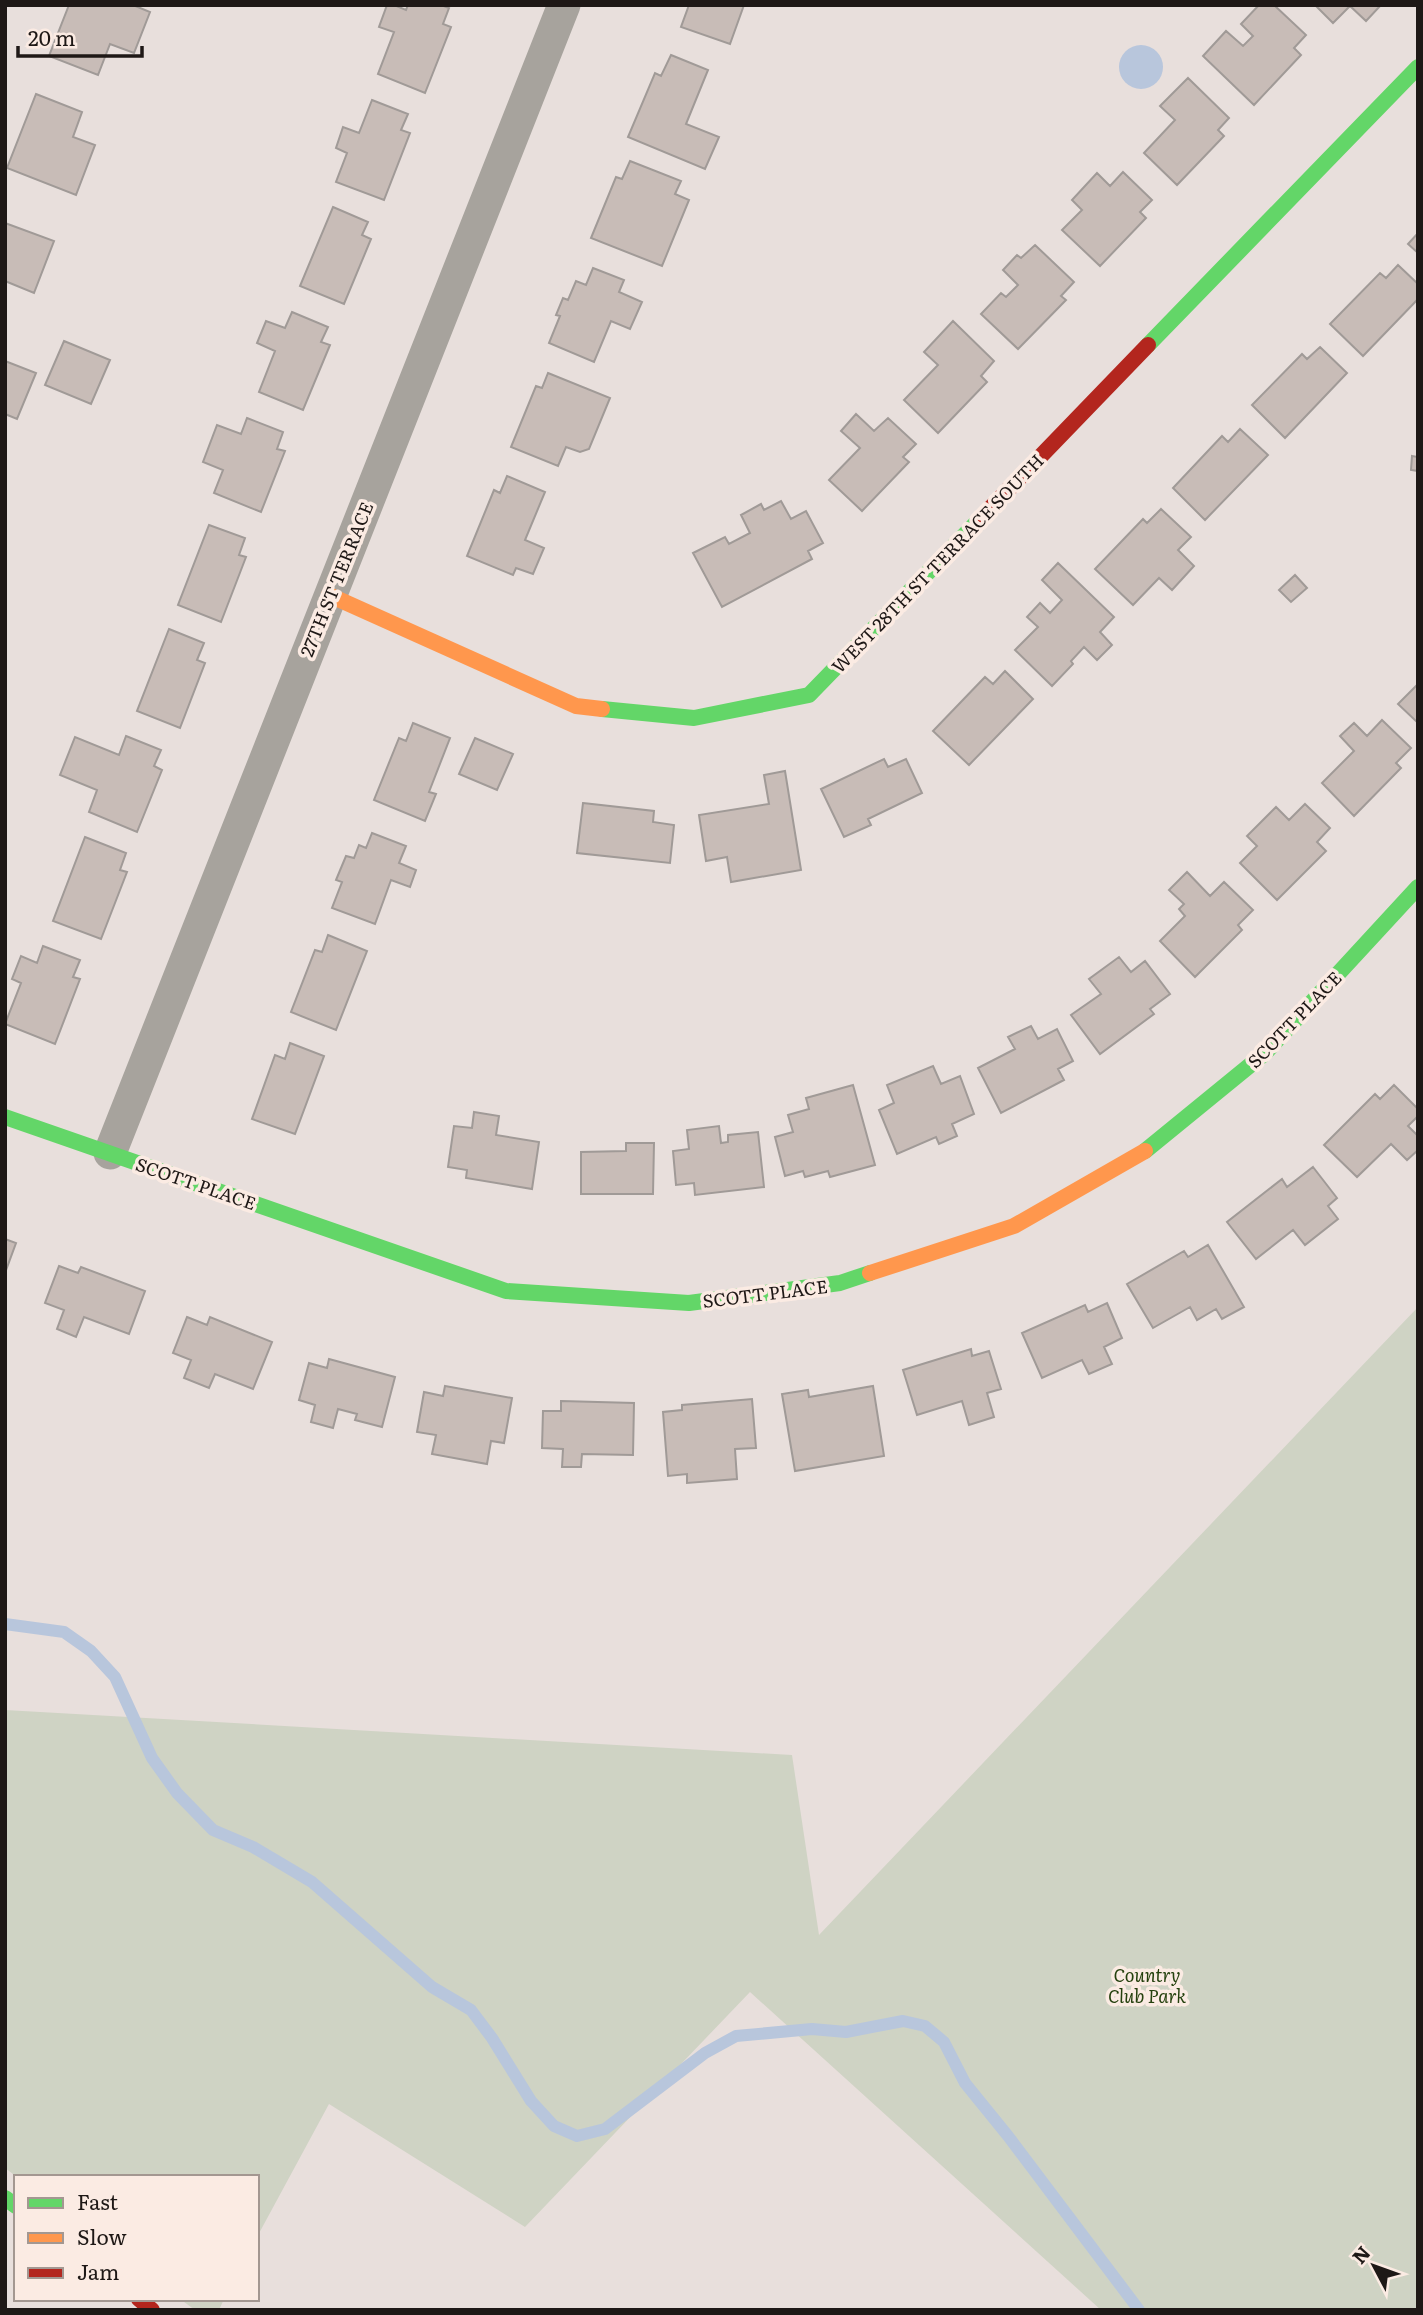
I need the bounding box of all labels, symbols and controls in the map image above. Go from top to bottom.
scale bar [18,14,142,58]
text: 20 m [28,21,75,52]
street label: WEST 28TH ST TERRACE SOUTH [825,447,1049,679]
street label: 27TH ST TERRACE [293,497,379,661]
street label: SCOTT PLACE [1241,964,1347,1074]
street label: SCOTT PLACE [132,1150,260,1216]
street label: SCOTT PLACE [701,1272,829,1314]
park label: Country Club Park [1108,1961,1186,2009]
legend [14,2175,259,2301]
text: Fast [77,2185,118,2216]
text: Slow [77,2220,127,2251]
north arrow [1339,2231,1409,2301]
text: N [1345,2239,1376,2269]
text: Jam [77,2255,119,2286]

